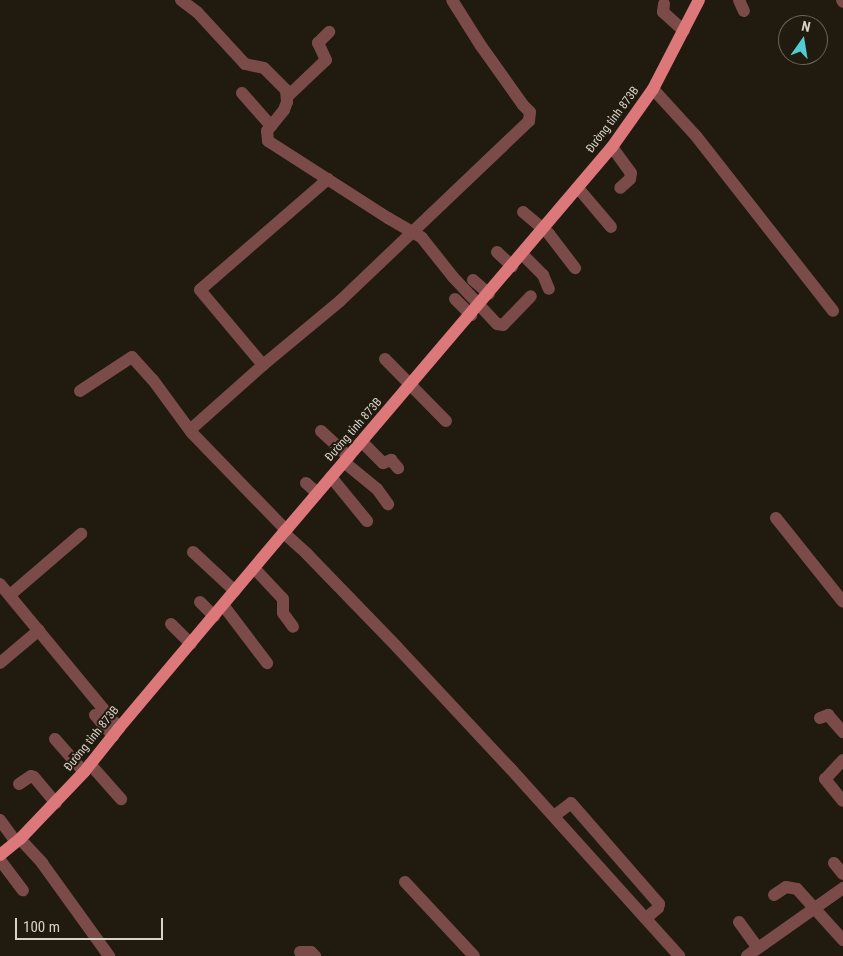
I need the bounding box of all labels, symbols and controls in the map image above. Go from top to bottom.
north arrow [778,15,828,65]
text: N [800,18,812,35]
street label: Đường tỉnh 873B [583,84,643,156]
street label: Đường tỉnh 873B [323,395,385,465]
street label: Đường tỉnh 873B [61,704,123,774]
scale bar [18,908,165,940]
text: 100 m [23,918,60,936]

